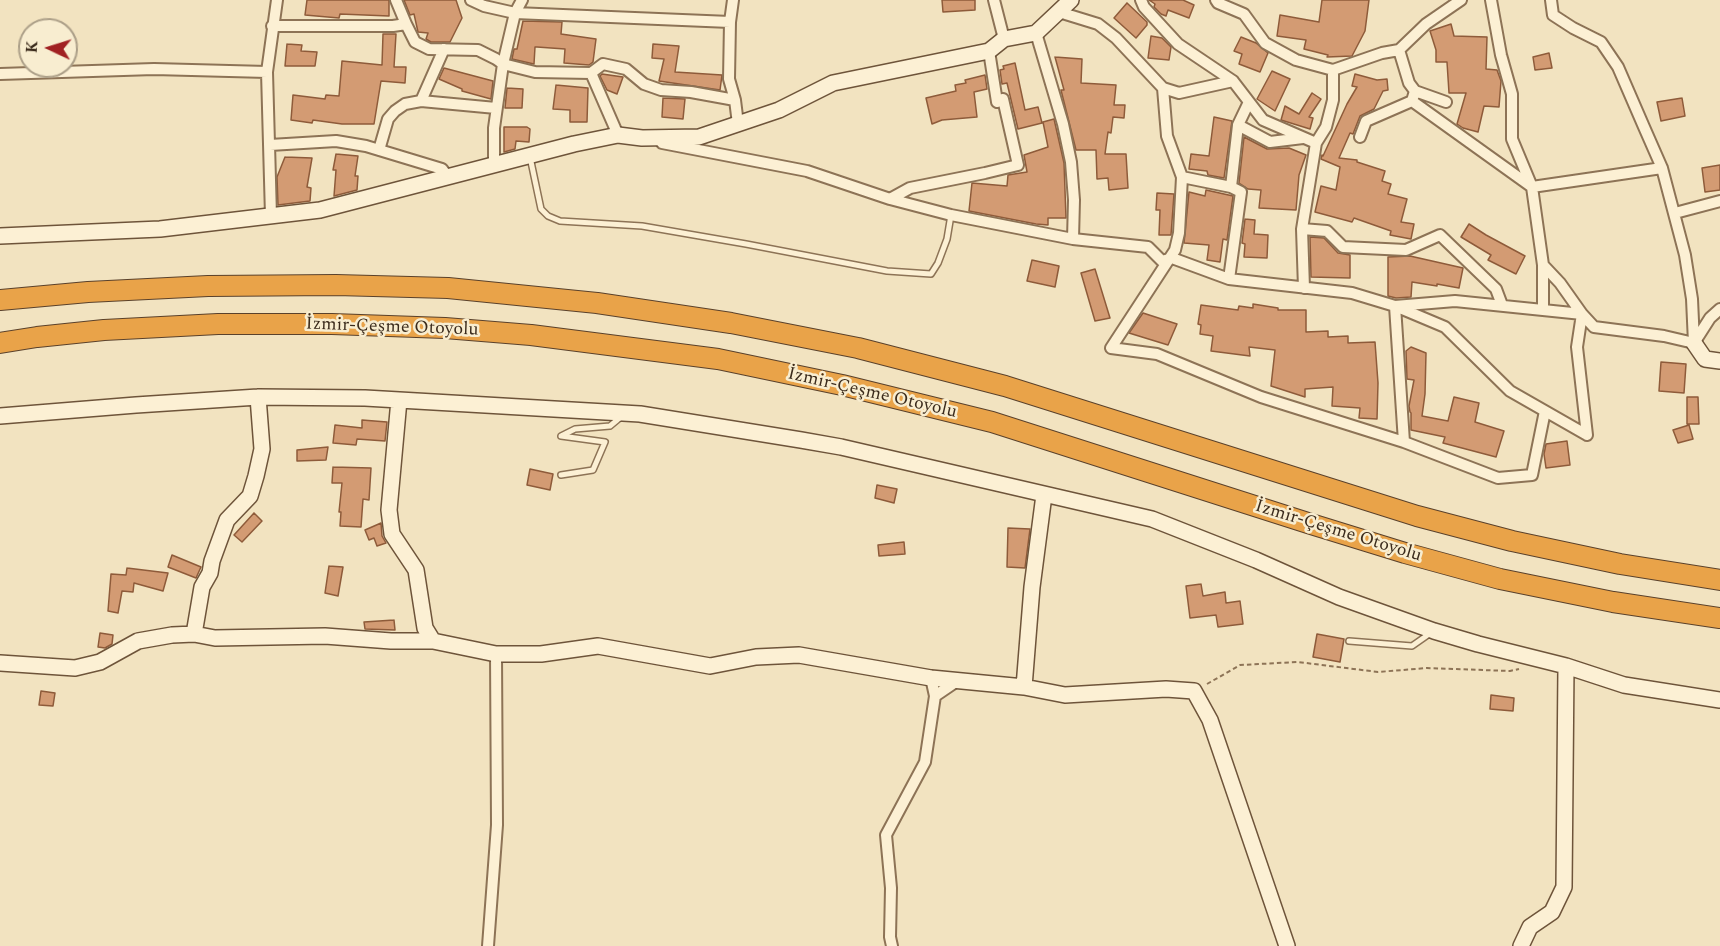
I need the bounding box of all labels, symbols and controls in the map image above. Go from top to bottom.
north arrow [18,18,78,78]
text: K [20,40,44,54]
street label: İzmir-Çeşme Otoyolu [305,314,479,342]
street label: İzmir-Çeşme Otoyolu [785,364,959,424]
street label: İzmir-Çeşme Otoyolu [1252,496,1424,568]

